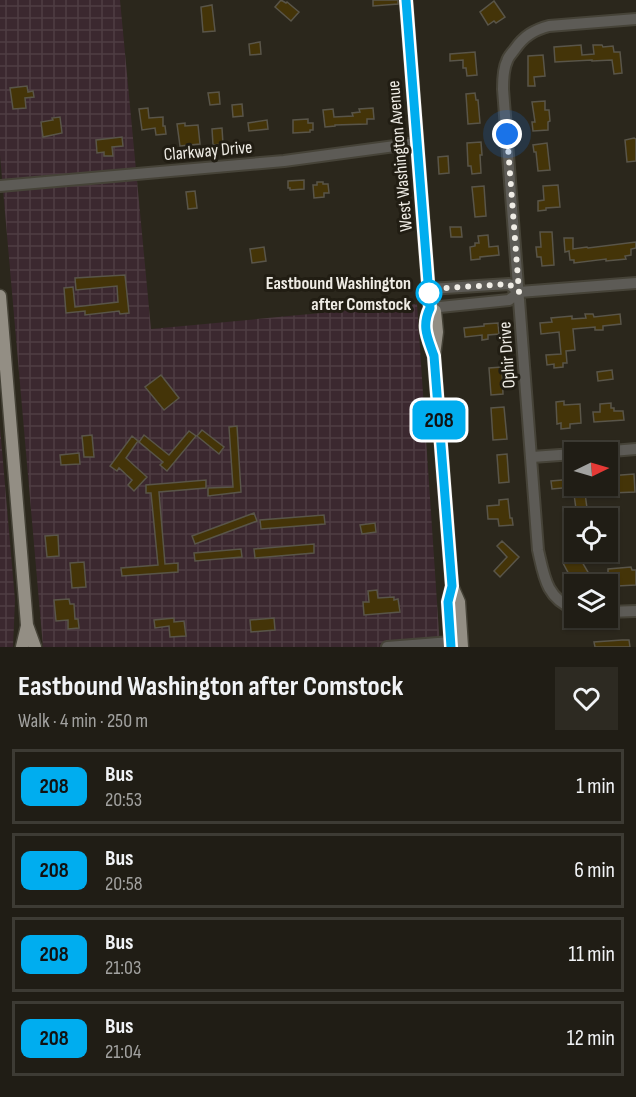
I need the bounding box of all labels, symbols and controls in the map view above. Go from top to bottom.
street label: West Washington Avenue [383,80,417,232]
your location [492,119,522,149]
street label: Clarkway Drive [163,137,253,165]
place label: Eastbound Washington after Comstock [266,273,411,315]
marker: Eastbound Washington after Comstock [416,280,442,306]
street label: Ophir Drive [494,321,520,389]
line badge: 208 [404,400,474,440]
text: 208 [424,408,454,433]
north arrow [564,442,618,496]
map controls [564,442,618,628]
button: locate [564,508,618,562]
button: layers [564,574,618,628]
button: heart [555,667,618,730]
text: Eastbound Washington after Comstock [18,670,403,703]
text: Walk · 4 min · 250 m [18,709,148,733]
text: Bus [105,761,134,788]
text: 1 min [576,773,615,800]
text: 208 [39,774,69,799]
text: 20:53 [105,788,142,812]
text: Bus [105,845,134,872]
text: 6 min [574,857,615,884]
text: 208 [39,858,69,883]
text: 20:58 [105,872,143,896]
text: Bus [105,929,134,956]
text: 11 min [568,941,615,968]
text: 208 [39,942,69,967]
text: 21:03 [105,956,141,980]
text: Bus [105,1013,134,1040]
text: 12 min [567,1025,615,1052]
text: 208 [39,1026,69,1051]
text: 21:04 [105,1040,141,1064]

